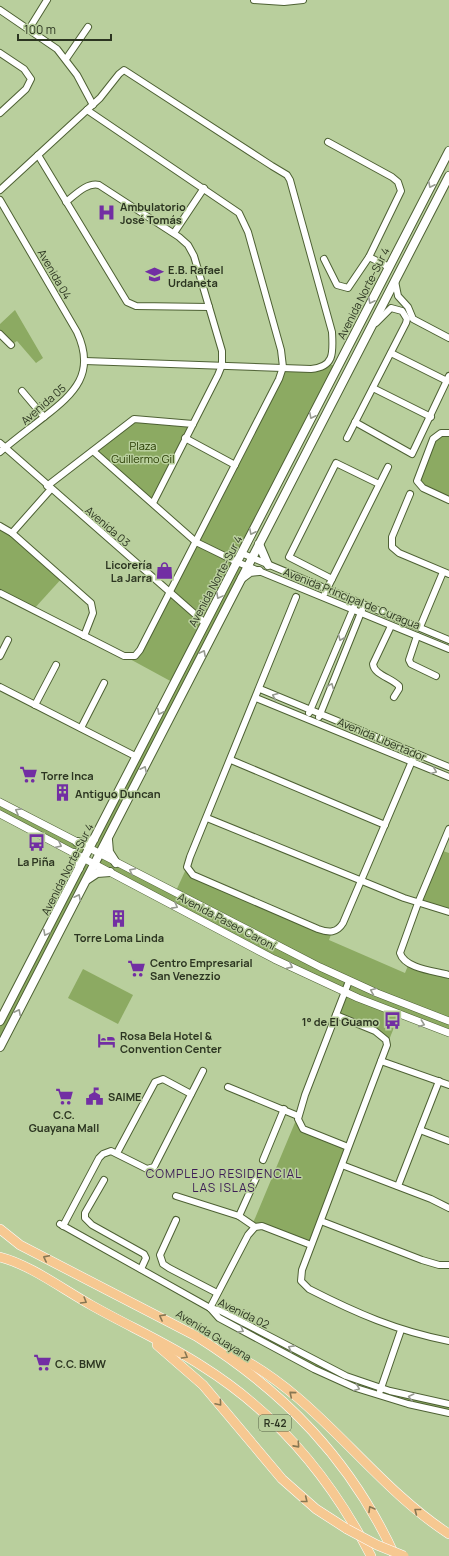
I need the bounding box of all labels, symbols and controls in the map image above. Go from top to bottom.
scale bar [18,16,111,42]
text: 100 m [24,21,56,38]
one-way arrow [428,181,436,188]
place label: Ambulatorio José Tomás [120,199,186,227]
hospital icon: Ambulatorio José Tomás [97,202,117,222]
street label: Avenida Norte-Sur 4 [333,244,393,342]
street label: Avenida 04 [35,246,75,302]
place label: E.B. Rafael Urdaneta [168,262,224,290]
school or university icon: E.B. Rafael Urdaneta [145,265,165,285]
one-way arrow [369,296,376,304]
street label: Avenida 05 [17,380,69,428]
one-way arrow [309,412,317,419]
park label: Plaza Guillermo Gil [111,438,175,466]
street label: Avenida 03 [82,502,134,550]
one-way arrow [250,528,257,535]
street label: Avenida Norte-Sur 4 [185,533,245,629]
place label: Licorería La Jarra [105,557,152,585]
shop icon: Licorería La Jarra [155,560,175,580]
street label: Avenida Principal de Curagua [281,564,423,632]
one-way arrow [216,592,224,599]
one-way arrow [338,633,346,641]
one-way arrow [198,650,206,657]
one-way arrow [326,682,334,690]
one-way arrow [272,692,279,700]
one-way arrow [157,708,164,715]
street label: Avenida Libertador [335,714,429,764]
supermarket icon: Torre Inca [18,765,38,785]
one-way arrow [139,765,147,773]
one-way arrow [429,766,437,774]
place label: Torre Inca [41,768,94,783]
building icon: Antiguo Duncan [52,783,72,803]
place label: Antiguo Duncan [75,786,161,801]
one-way arrow [15,809,22,816]
street label: Avenida Norte-Sur 4 [37,820,97,918]
bus stop icon: La Piña [26,833,46,853]
one-way arrow [55,841,63,848]
place label: La Piña [17,854,55,869]
one-way arrow [129,868,136,876]
street label: Avenida Paseo Caroní [175,889,279,953]
one-way arrow [73,893,81,901]
one-way arrow [170,901,178,909]
building icon: Torre Loma Linda [109,909,129,929]
one-way arrow [43,929,51,936]
place label: Torre Loma Linda [74,930,164,945]
place label: Centro Empresarial San Venezzio [150,955,253,983]
supermarket icon: Centro Empresarial San Venezzio [127,958,147,978]
one-way arrow [285,961,293,969]
one-way arrow [370,988,377,996]
one-way arrow [13,1009,21,1016]
bus stop icon: 1° de El Guamo [382,1011,402,1031]
place label: 1° de El Guamo [302,1014,379,1029]
one-way arrow [418,1019,425,1027]
place label: Rosa Bela Hotel & Convention Center [120,1028,222,1056]
hotel icon: Rosa Bela Hotel & Convention Center [97,1031,117,1051]
supermarket icon: C.C. Guayana Mall [54,1086,74,1106]
public building icon: SAIME [85,1086,105,1106]
place label: SAIME [108,1089,142,1104]
place label: C.C. Guayana Mall [29,1107,99,1135]
district label: COMPLEJO RESIDENCIAL LAS ISLAS [146,1165,302,1196]
one-way arrow [43,1255,50,1263]
street label: Avenida 02 [216,1294,272,1332]
one-way arrow [80,1297,87,1304]
street label: Avenida Guayana [173,1306,255,1364]
one-way arrow [159,1314,166,1322]
one-way arrow [237,1325,244,1333]
one-way arrow [288,1345,295,1352]
one-way arrow [181,1351,188,1358]
supermarket icon: C.C. BMW [32,1353,52,1373]
place label: C.C. BMW [55,1356,106,1371]
one-way arrow [354,1384,361,1392]
one-way arrow [290,1391,297,1398]
one-way arrow [408,1393,414,1401]
one-way arrow [215,1399,222,1406]
road number: R-42 [259,1415,291,1431]
one-way arrow [292,1441,299,1448]
one-way arrow [301,1496,308,1503]
one-way arrow [368,1506,375,1513]
one-way arrow [415,1509,422,1516]

